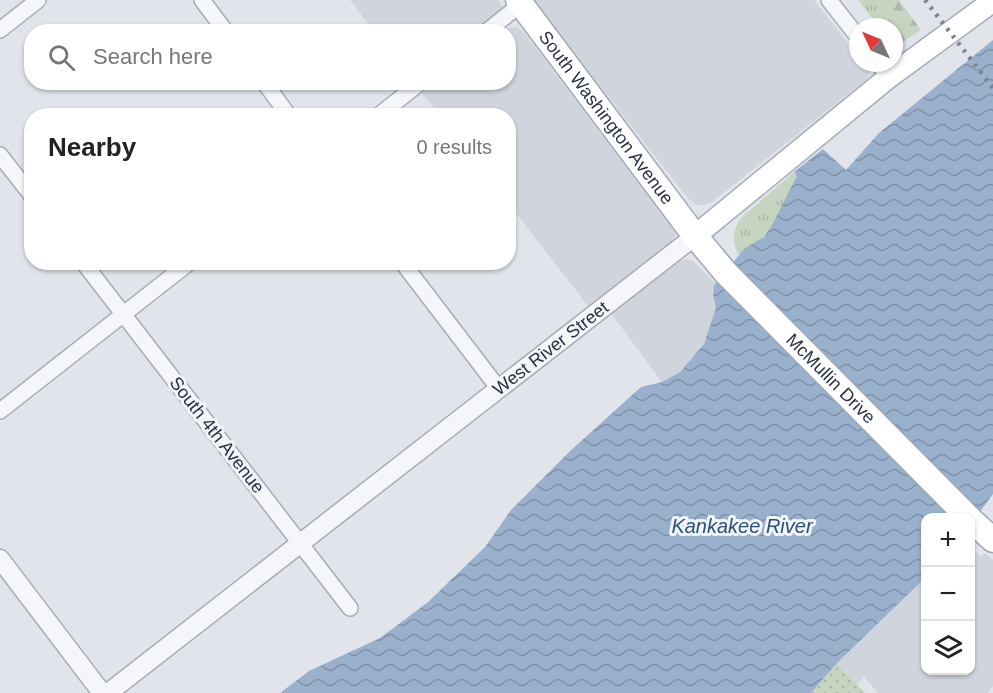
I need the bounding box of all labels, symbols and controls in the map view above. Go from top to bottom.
north arrow [849,18,903,72]
search box [24,24,516,90]
street label: South Washington Avenue [535,27,678,208]
icon: search [45,41,78,74]
text: Search here [93,44,213,69]
text: Nearby [48,132,136,162]
text: 0 results [416,136,492,158]
street label: West River Street [489,297,612,400]
street label: McMullin Drive [782,330,879,428]
street label: South 4th Avenue [165,373,269,497]
map controls [921,513,975,675]
button: + [921,513,975,567]
water label: Kankakee River [671,515,814,537]
button: − [921,567,975,621]
button: layers [921,621,975,675]

